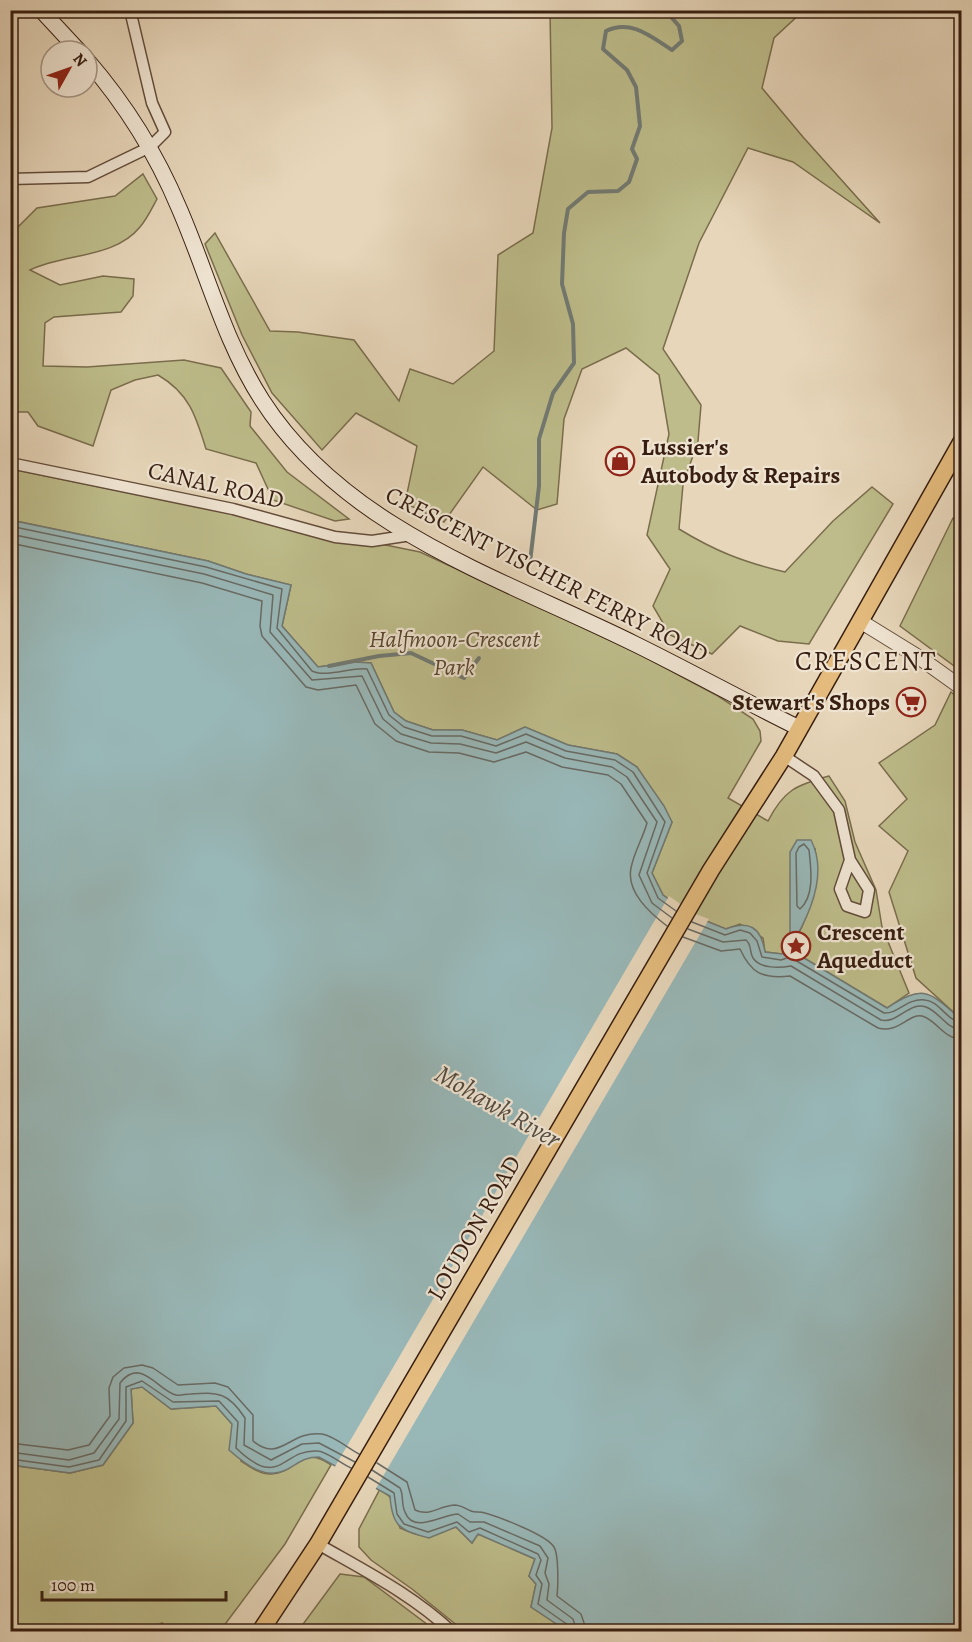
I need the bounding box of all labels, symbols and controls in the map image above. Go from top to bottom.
north arrow [39,39,99,99]
text: N [68,48,92,72]
place label: Lussier's Autobody & Repairs [640,431,840,491]
shop icon: Lussier's Autobody & Repairs [604,445,636,477]
street label: CANAL ROAD [145,454,287,516]
street label: CRESCENT VISCHER FERRY ROAD [380,478,714,670]
park label: Halfmoon-Crescent Park [369,623,540,683]
district label: CRESCENT [795,643,937,679]
place label: Stewart's Shops [732,686,890,718]
supermarket icon: Stewart's Shops [895,686,927,718]
place label: Crescent Aqueduct [816,916,912,976]
place icon: Crescent Aqueduct [780,930,812,962]
water label: Mohawk River [429,1056,568,1157]
street label: LOUDON ROAD [420,1150,528,1306]
scale bar [42,1564,226,1602]
text: 100 m [51,1573,95,1597]

